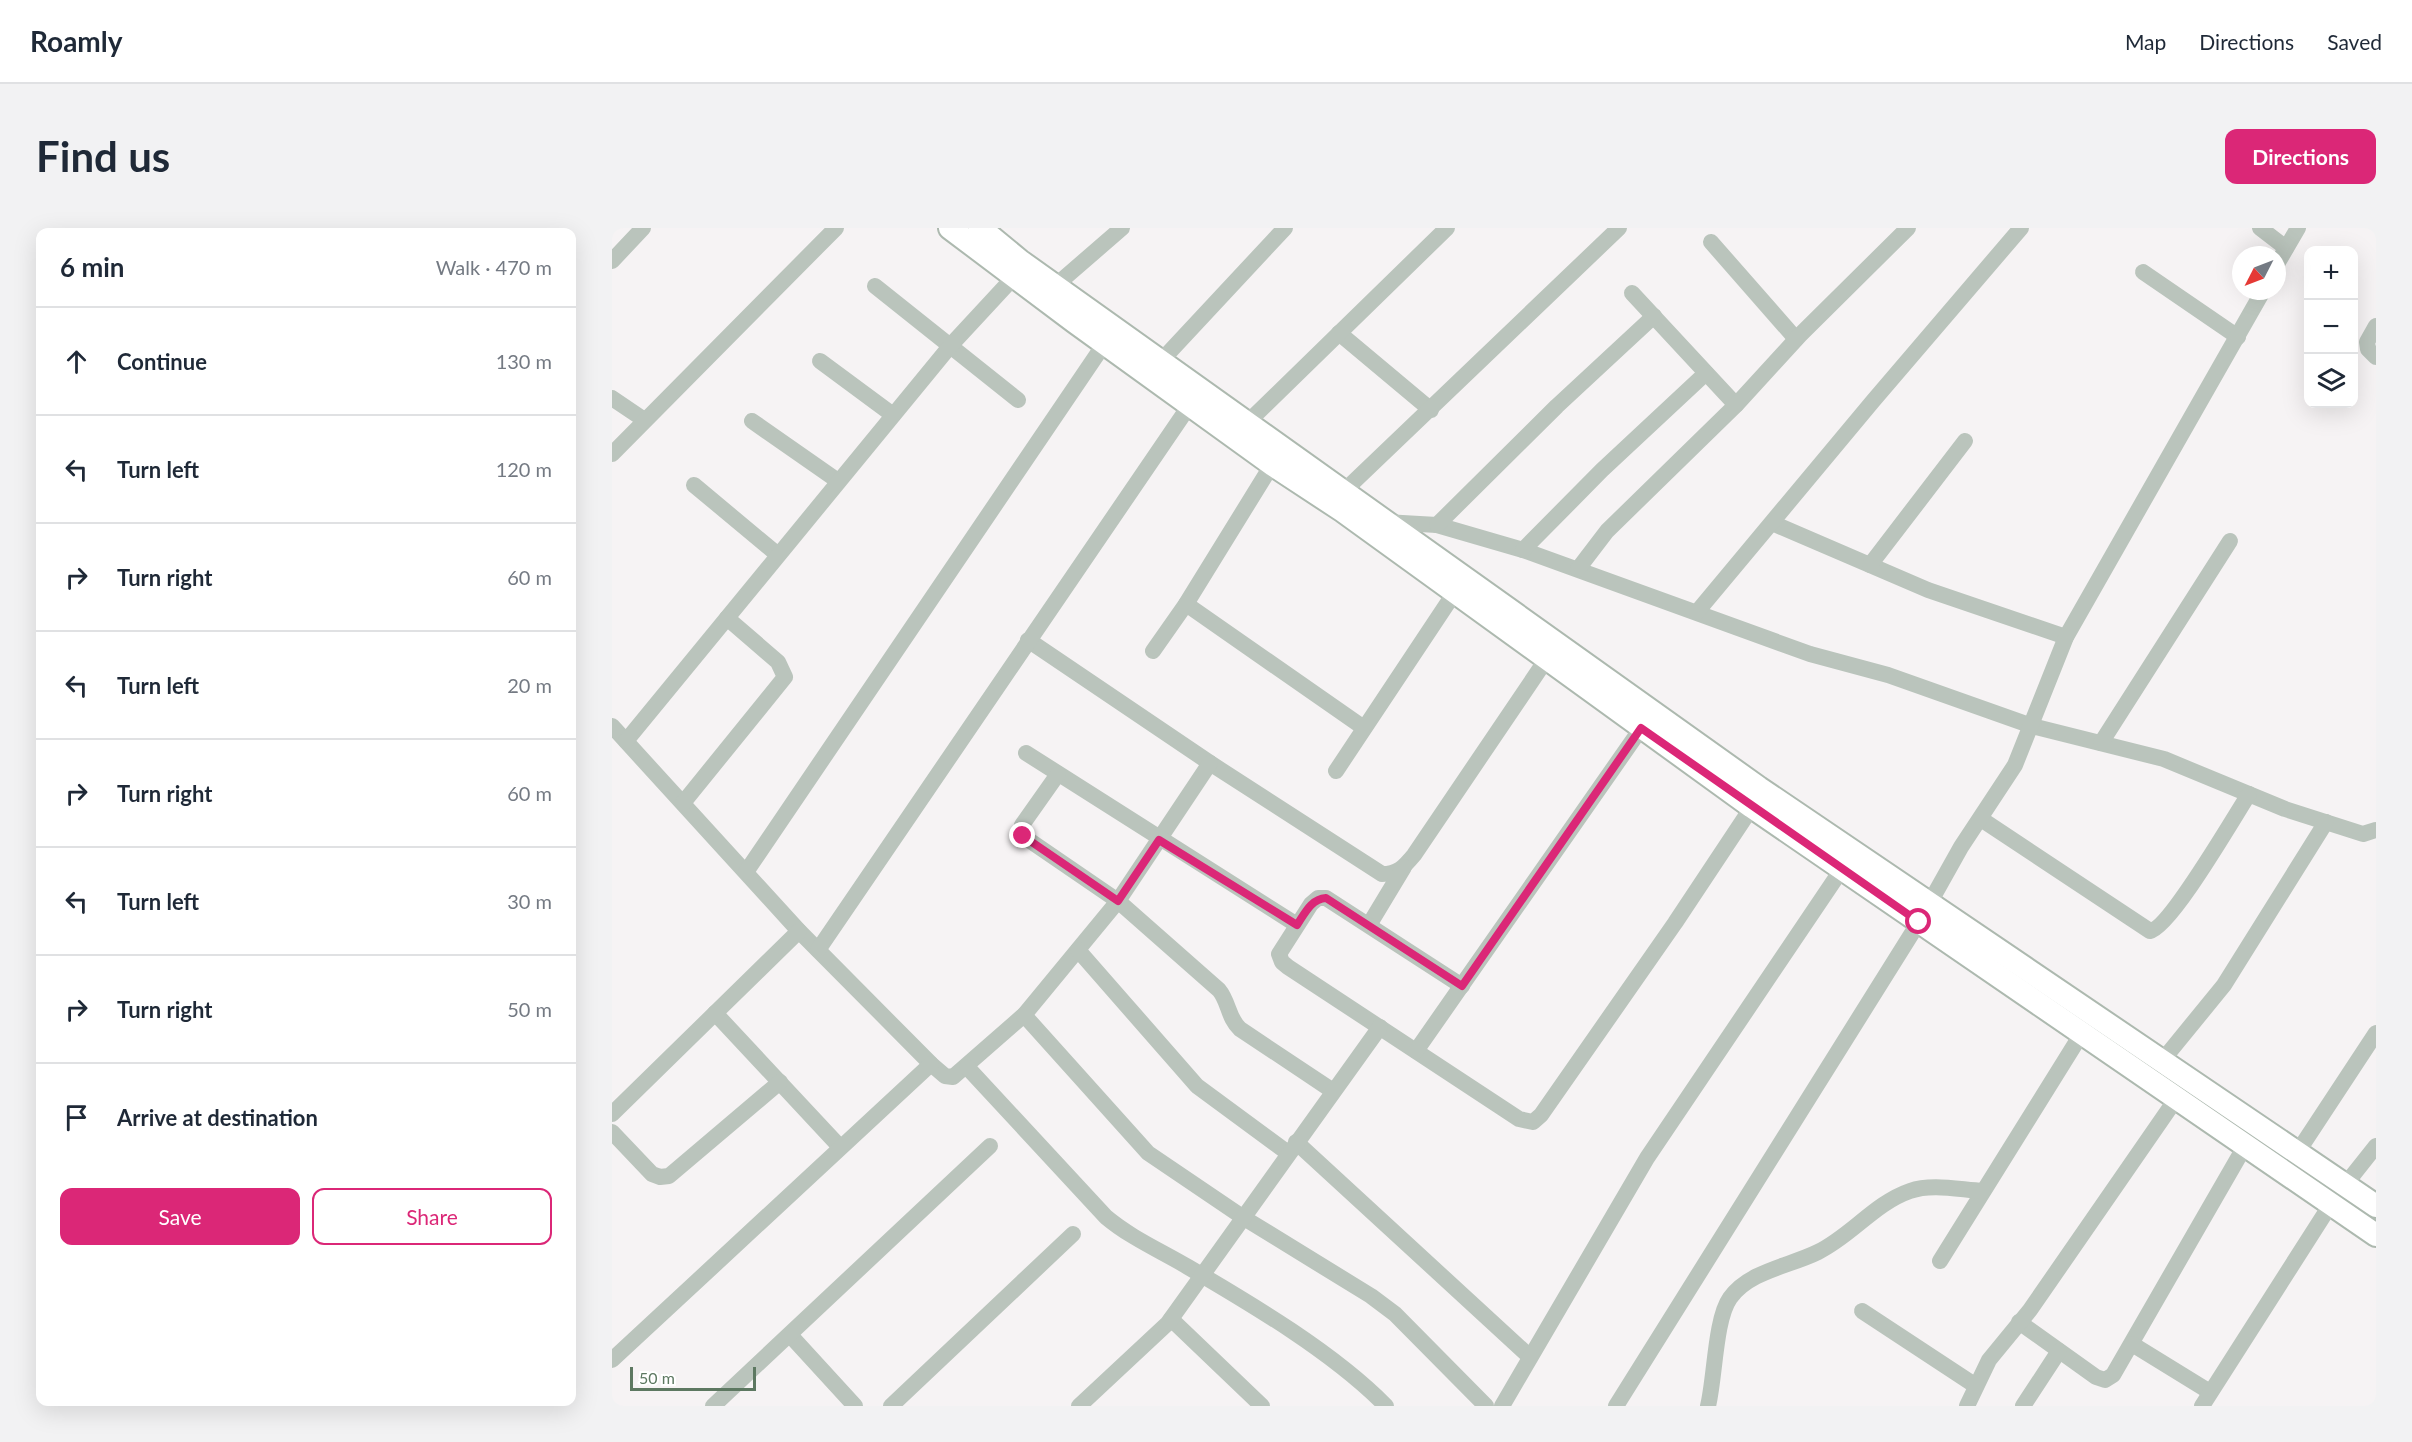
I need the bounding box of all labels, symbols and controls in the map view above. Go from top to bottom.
text: Roamly [30,24,123,58]
text: Map [2125,29,2166,54]
text: Directions [2199,29,2294,54]
text: Saved [2327,29,2382,54]
button: Directions [2225,129,2376,184]
text: Find us [36,131,170,181]
north arrow [2232,246,2286,300]
map controls [2304,246,2358,408]
button: + [2304,246,2358,300]
text: 6 min [60,251,124,283]
text: Walk · 470 m [436,255,552,279]
button: − [2304,300,2358,354]
icon: ahead [60,345,93,378]
text: Continue [117,348,207,375]
text: 130 m [496,349,552,373]
button: layers [2304,354,2358,408]
icon: left [60,453,93,486]
text: Turn left [117,456,199,483]
text: 120 m [496,457,552,481]
icon: right [60,561,93,594]
text: Turn right [117,564,212,591]
text: 60 m [507,565,552,589]
icon: left [60,669,93,702]
text: Turn left [117,672,199,699]
text: 20 m [507,673,552,697]
icon: right [60,777,93,810]
text: Turn right [117,780,212,807]
text: 60 m [507,781,552,805]
route end [1009,822,1035,848]
icon: left [60,885,93,918]
text: Turn left [117,888,199,915]
text: 30 m [507,889,552,913]
route start [1905,908,1931,934]
icon: right [60,993,93,1026]
text: Turn right [117,996,212,1023]
text: 50 m [507,997,552,1021]
icon: arrive [60,1101,93,1134]
text: Arrive at destination [117,1104,318,1131]
button: Save [60,1188,300,1245]
button: Share [312,1188,552,1245]
scale bar [630,1364,756,1392]
text: 50 m [639,1368,675,1387]

